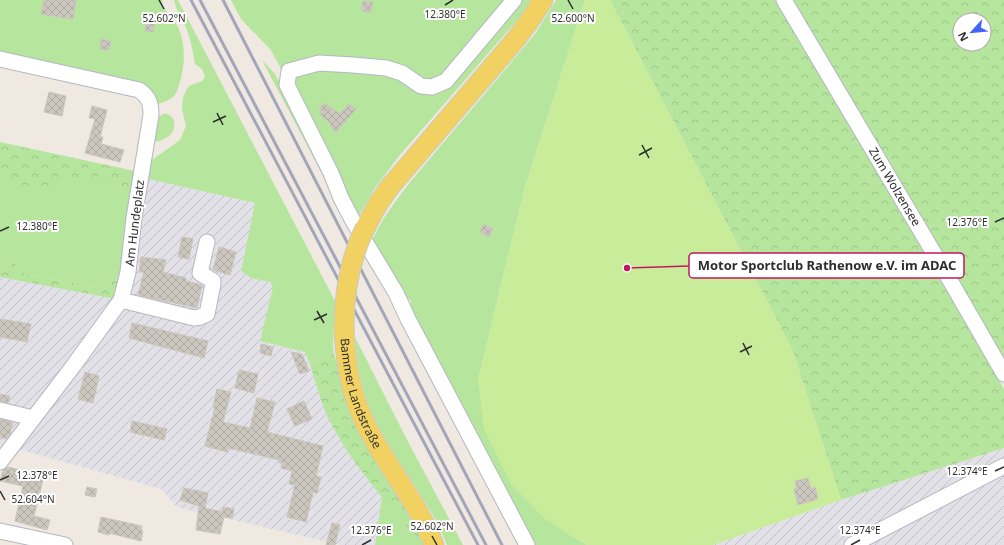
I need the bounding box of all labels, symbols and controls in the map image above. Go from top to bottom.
text: 12.380°E [424,7,466,21]
text: 52.602°N [142,11,186,25]
text: 52.600°N [551,11,595,25]
north arrow [952,12,992,52]
text: N [954,29,971,44]
street label: Zum Wolzensee [865,144,925,229]
street label: Am Hundeplatz [121,178,148,267]
text: 12.376°E [946,215,988,229]
text: 12.380°E [16,219,58,233]
callout: Motor Sportclub Rathenow e.V. im ADAC [689,253,964,278]
text: Motor Sportclub Rathenow e.V. im ADAC [698,256,956,274]
street label: Bammer Landstraße [337,337,386,452]
text: 12.374°E [946,464,988,478]
text: 12.378°E [16,468,58,482]
text: 52.604°N [11,492,55,506]
text: 52.602°N [410,519,454,533]
text: 12.376°E [350,523,392,537]
text: 12.374°E [839,523,881,537]

